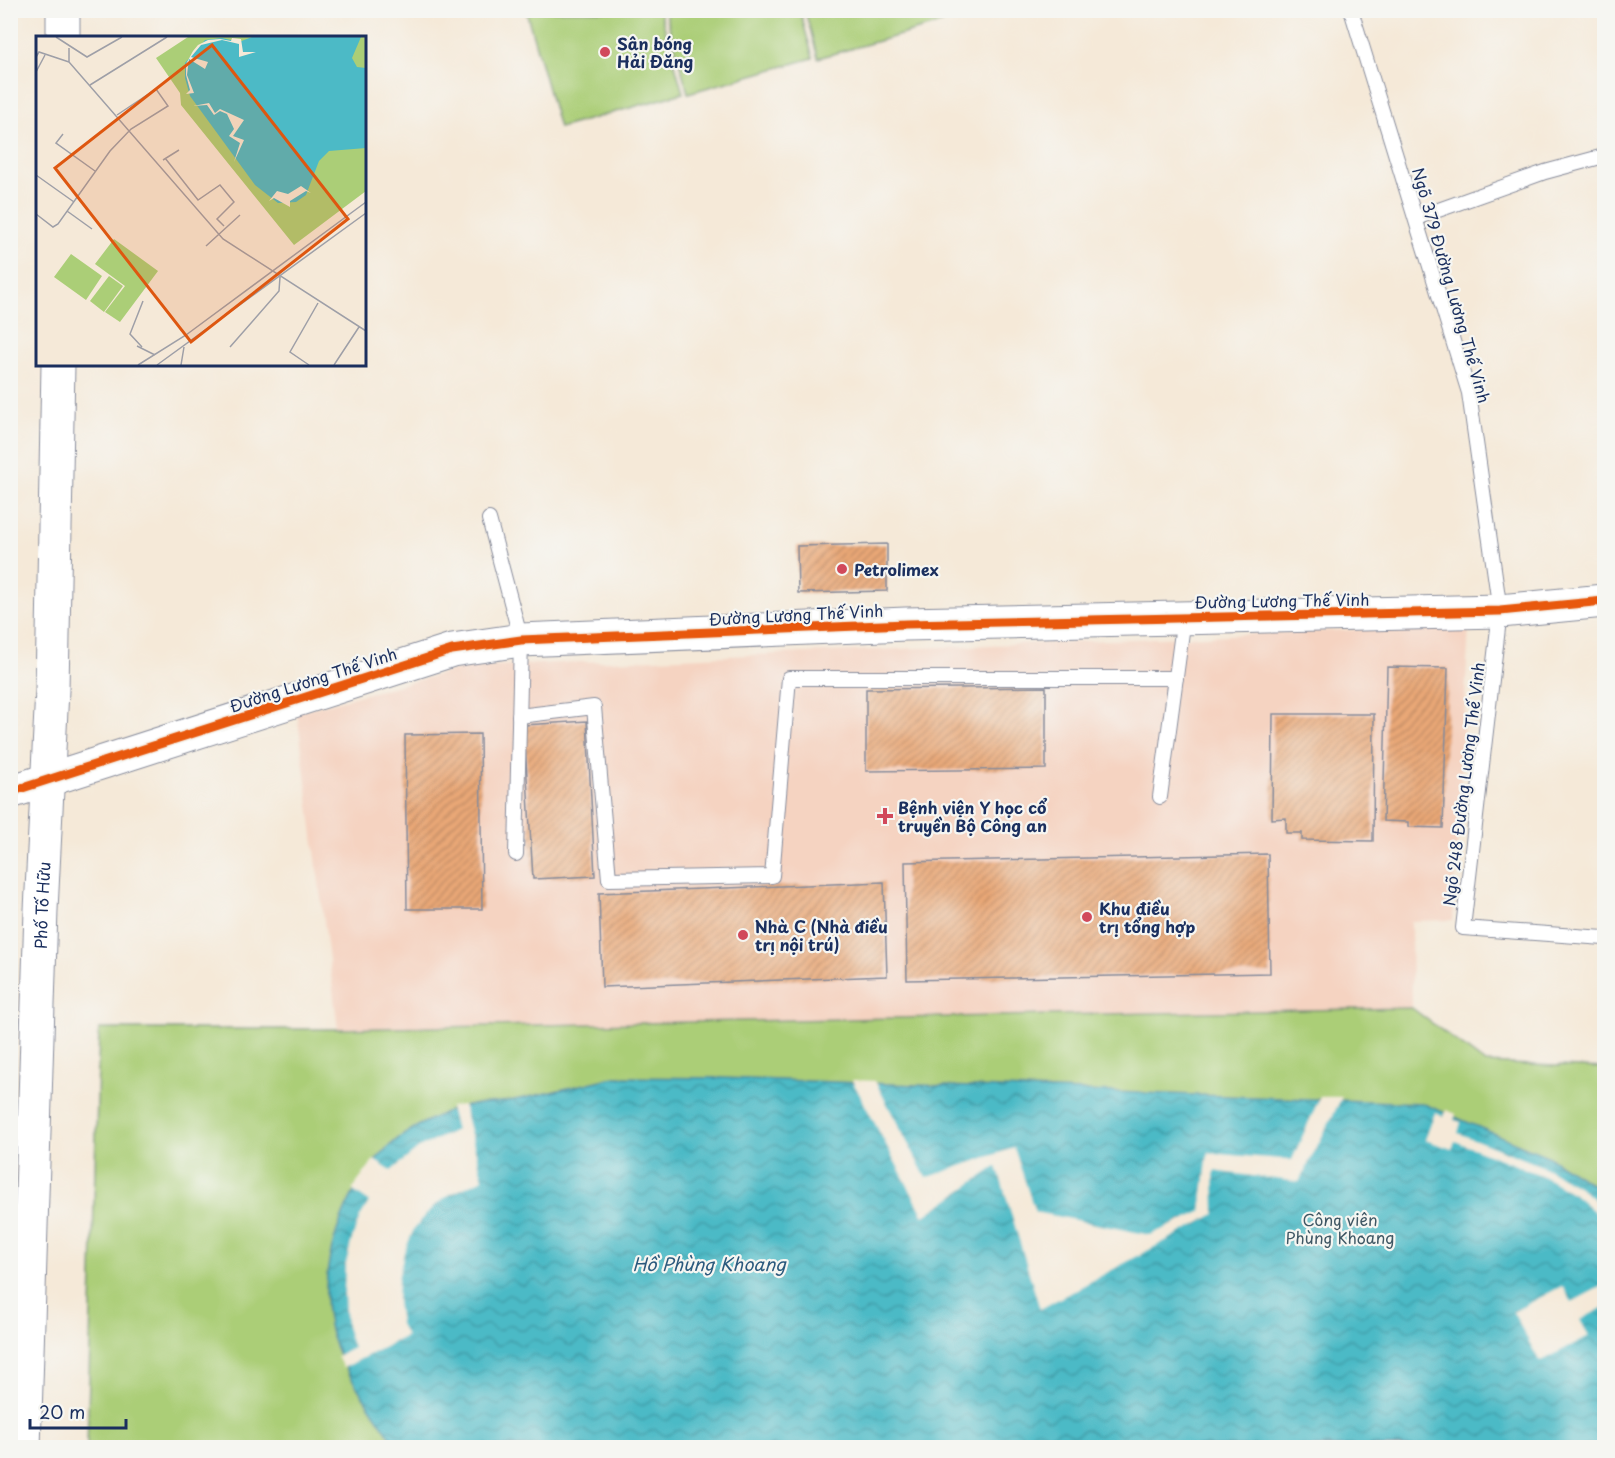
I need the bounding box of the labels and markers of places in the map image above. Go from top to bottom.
place label: Sân bóng Hải Đăng [617,31,693,73]
marker: Sân bóng Hải Đăng [598,45,612,59]
place label: Petrolimex [854,557,939,581]
marker: Petrolimex [835,562,849,576]
place label: Bệnh viện Y học cổ truyền Bộ Công an [898,795,1048,837]
marker: Bệnh viện Y học cổ truyền Bộ Công an [876,807,894,825]
place label: Khu điều trị tổng hợp [1099,896,1195,938]
marker: Khu điều trị tổng hợp [1080,910,1094,924]
place label: Nhà C (Nhà điều trị nội trú) [755,914,888,956]
marker: Nhà C (Nhà điều trị nội trú) [736,928,750,942]

